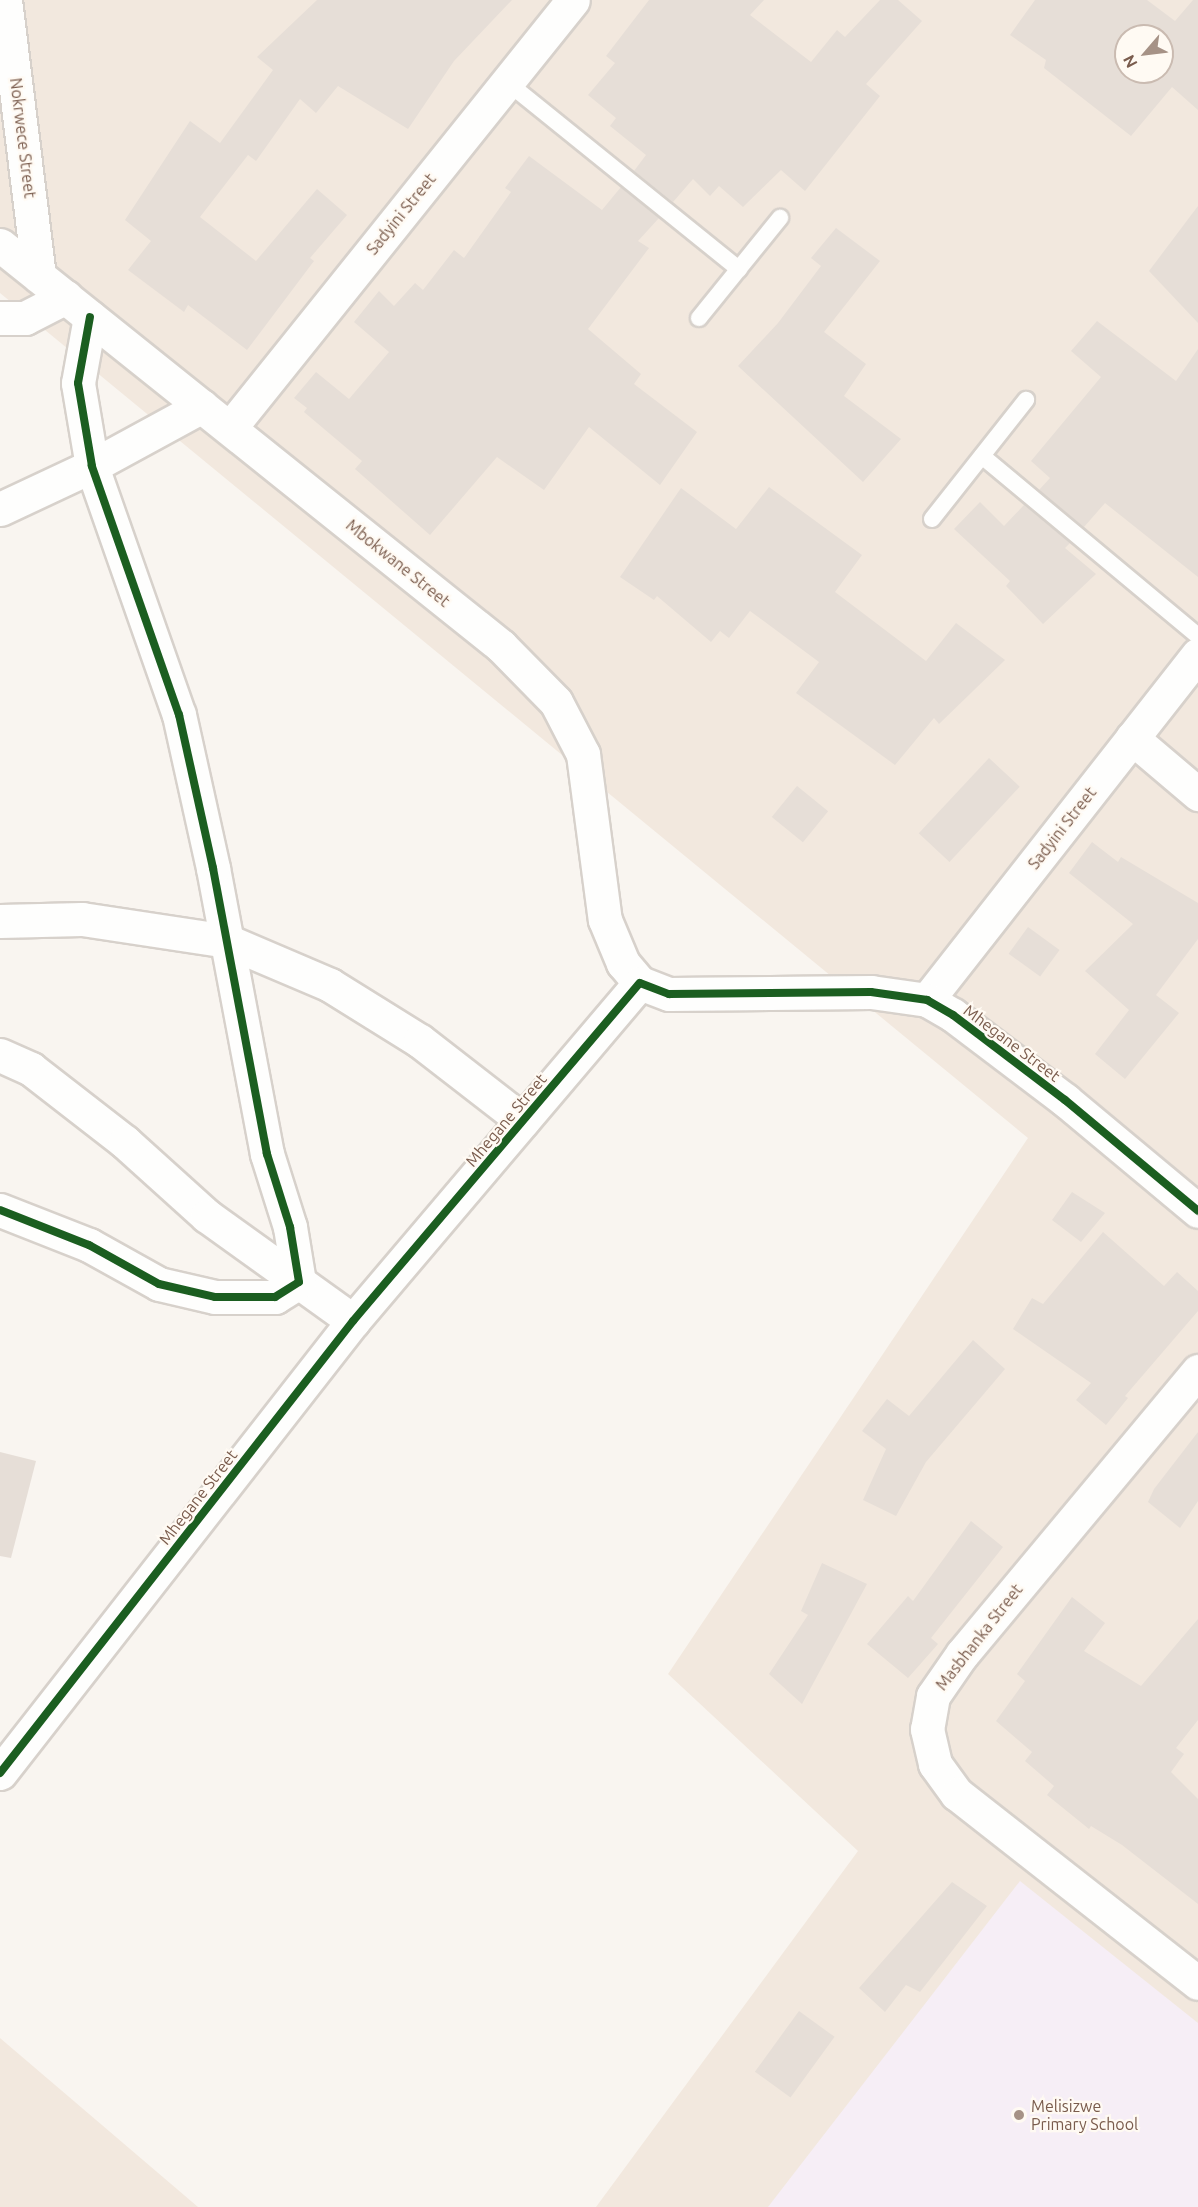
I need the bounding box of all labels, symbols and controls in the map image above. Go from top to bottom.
north arrow [1114,24,1174,84]
text: N [1119,52,1141,71]
street label: Nokrwece Street [6,77,40,199]
street label: Sadyini Street [362,170,440,258]
street label: Mbokwane Street [342,515,454,611]
street label: Sadyini Street [1024,783,1100,873]
street label: Mhegane Street [960,1001,1064,1085]
street label: Mhegane Street [461,1070,551,1170]
street label: Mhegane Street [155,1446,241,1548]
street label: Masbhanka Street [932,1580,1026,1694]
place label: Melisizwe Primary School [1031,2096,1138,2134]
marker: Melisizwe Primary School [1012,2108,1026,2122]

